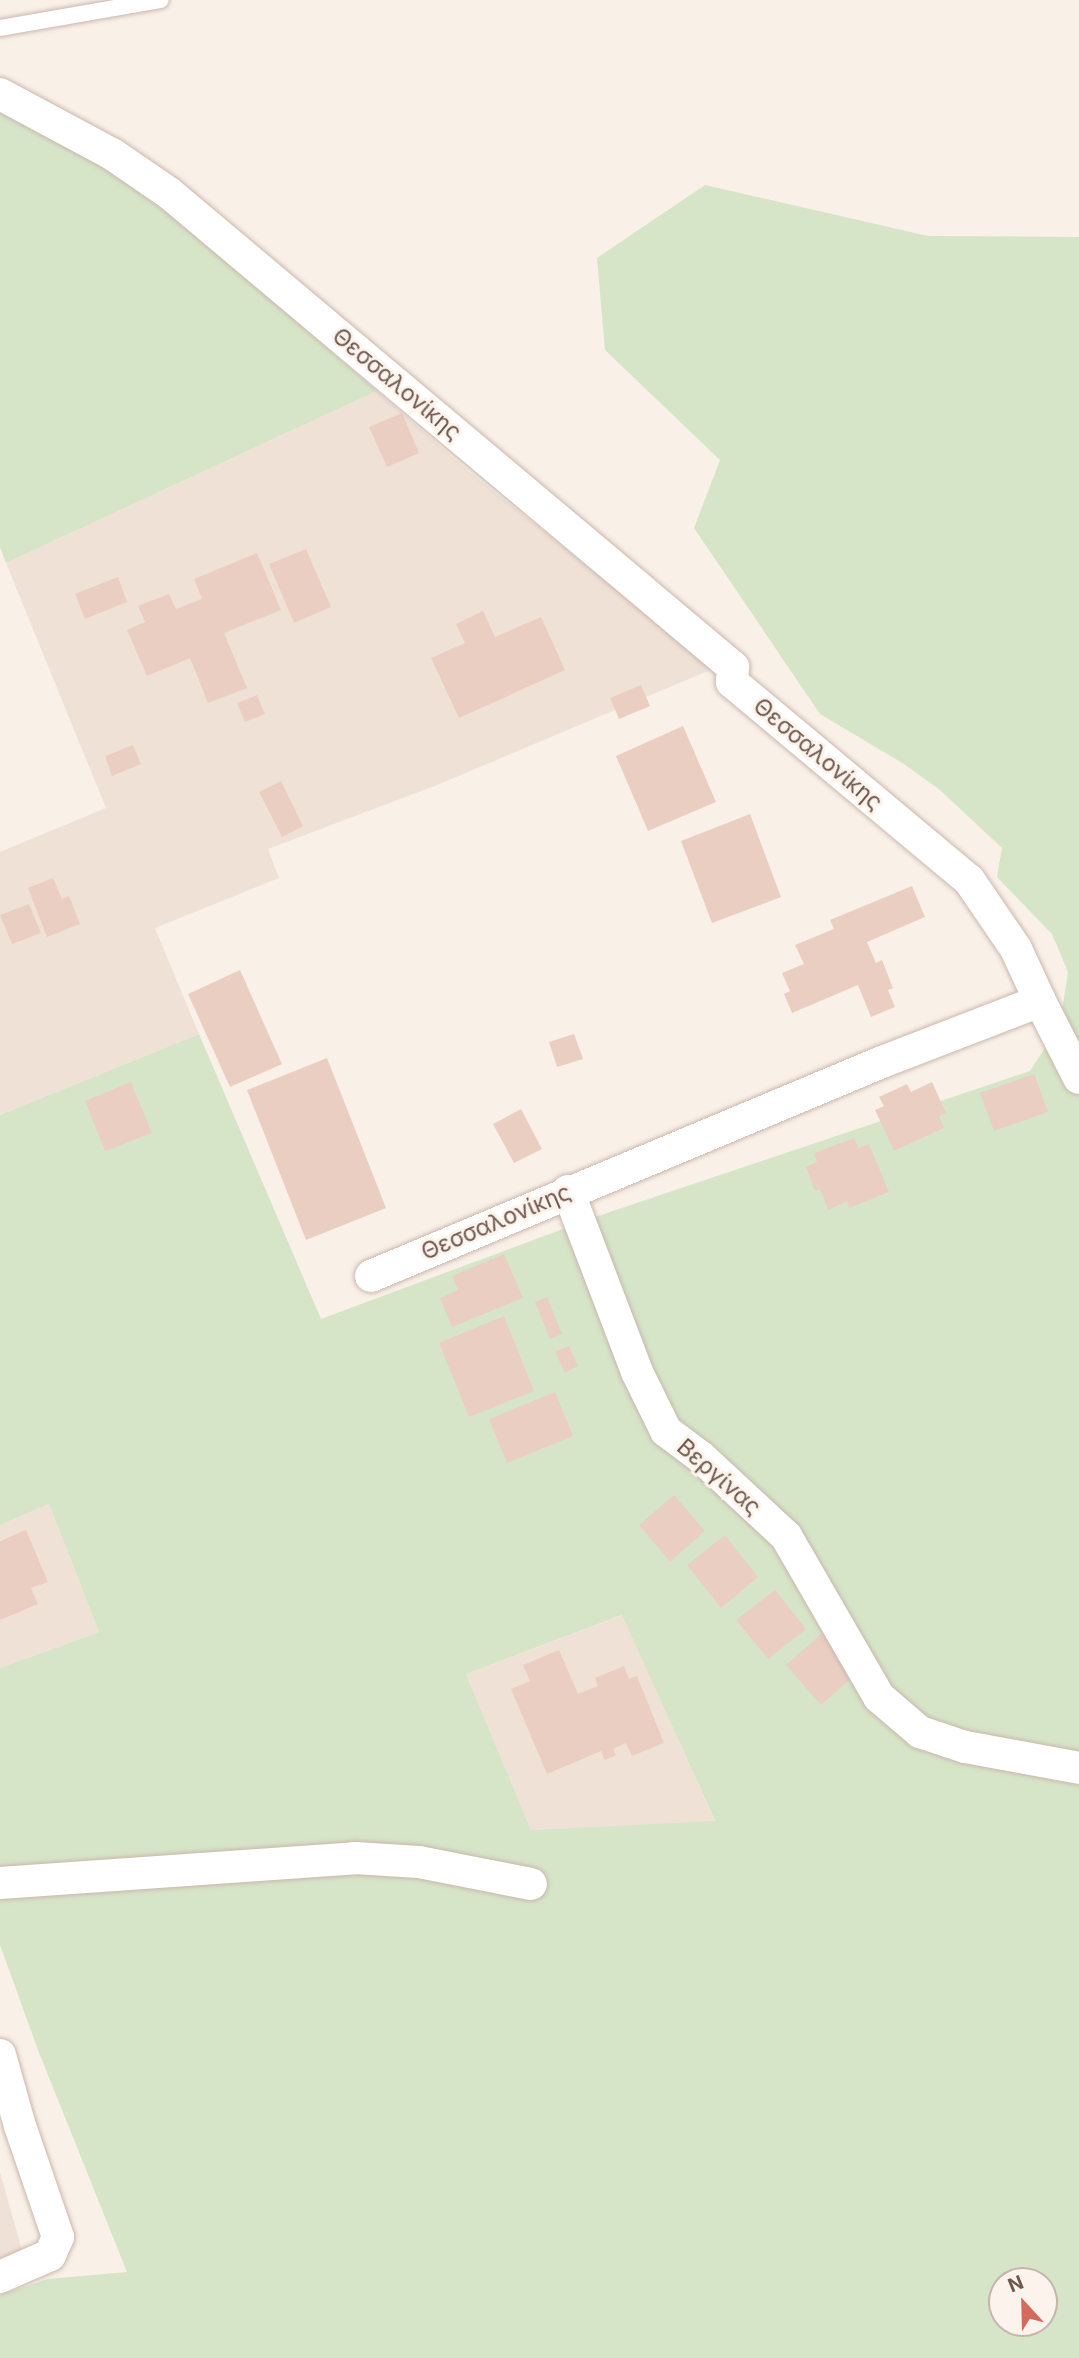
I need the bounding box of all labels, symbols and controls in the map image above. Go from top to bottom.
street label: Θεσσαλονίκης [327,322,467,446]
street label: Θεσσαλονίκης [748,692,888,816]
street label: Θεσσαλονίκης [417,1178,575,1266]
street label: Βεργίνας [671,1433,767,1521]
north arrow [988,2267,1058,2337]
text: N [1005,2271,1027,2297]

